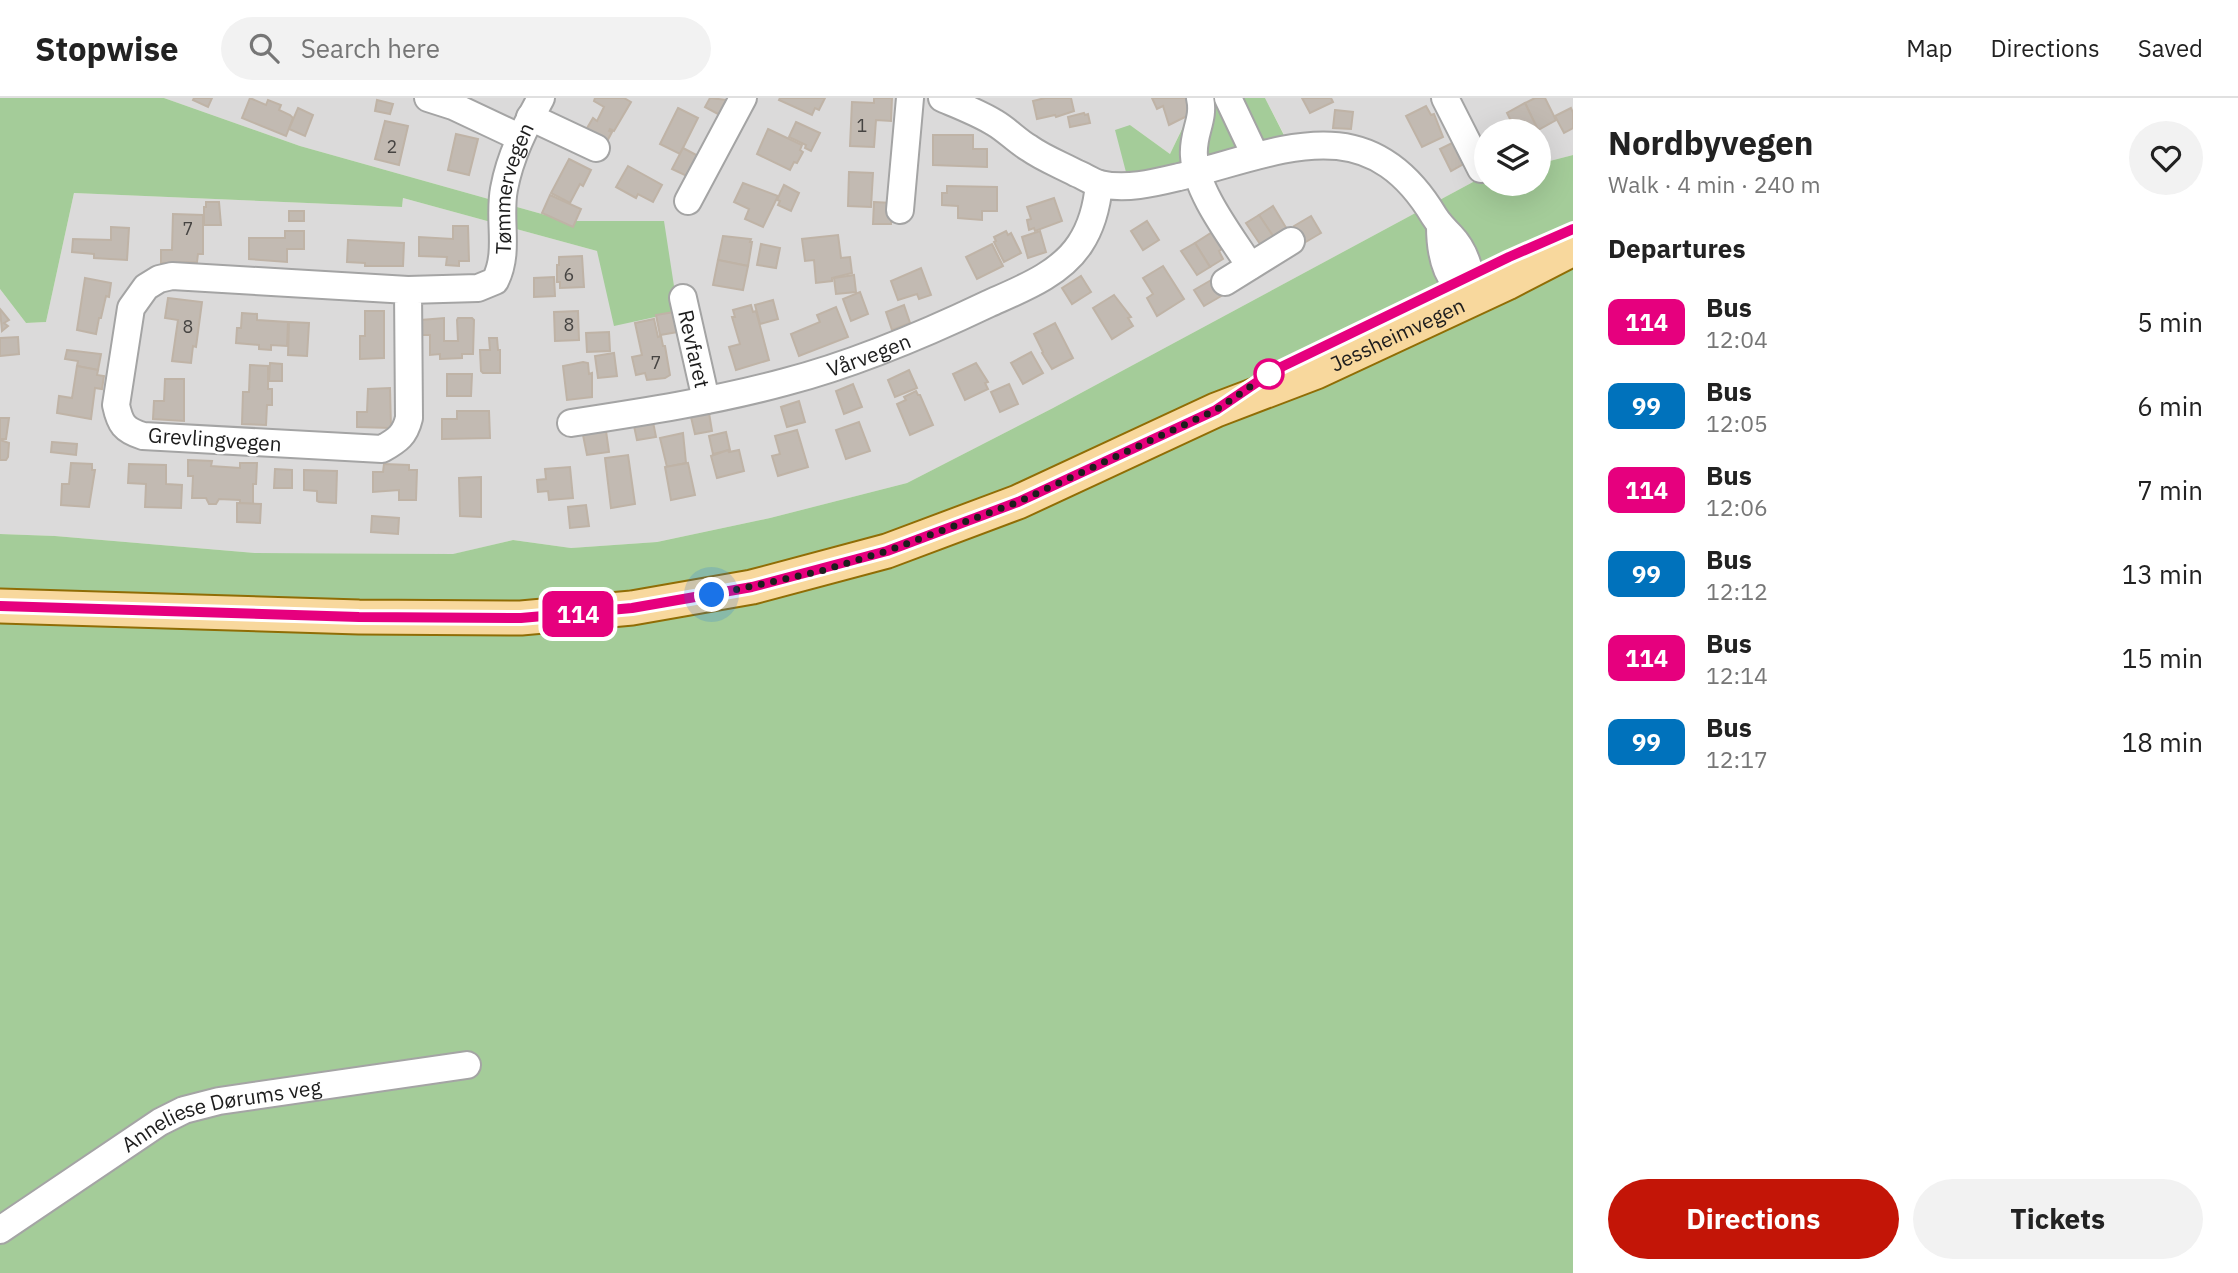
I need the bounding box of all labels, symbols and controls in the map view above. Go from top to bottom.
search box [221,17,711,80]
text: Stopwise [35,27,179,70]
icon: search [245,29,283,67]
text: Search here [301,31,440,65]
text: Map [1906,32,1952,64]
text: Directions [1990,32,2100,64]
text: Saved [2138,32,2203,64]
house number: 1 [857,114,867,137]
street label: Tømmervegen [488,118,540,255]
map controls [1474,119,1551,196]
button: layers [1474,119,1551,196]
text: Nordbyvegen [1608,121,1813,164]
button: heart [2129,121,2203,195]
house number: 2 [387,135,397,158]
text: Walk · 4 min · 240 m [1608,169,1821,199]
house number: 7 [183,217,193,240]
text: Departures [1608,231,1746,265]
house number: 6 [564,263,574,286]
text: Bus [1706,290,1752,324]
street label: Jessheimvegen [1325,291,1469,378]
text: 5 min [2137,305,2203,339]
text: 114 [1625,306,1668,338]
street label: Revfaret [672,307,717,391]
house number: 8 [564,313,574,336]
house number: 8 [183,315,193,338]
text: 12:04 [1706,324,1768,354]
street label: Vårvegen [823,326,915,383]
house number: 7 [651,351,661,374]
unlabelled marker [1254,359,1284,389]
text: Bus [1706,374,1752,408]
text: 6 min [2137,389,2203,423]
text: 99 [1632,390,1661,422]
text: 12:05 [1706,408,1768,438]
street label: Grevlingvegen [147,420,283,458]
text: Bus [1706,458,1752,492]
text: 7 min [2137,473,2203,507]
text: 114 [1625,474,1668,506]
text: 12:06 [1706,492,1768,522]
text: Bus [1706,542,1752,576]
text: 13 min [2122,557,2203,591]
text: 99 [1632,558,1661,590]
text: 12:12 [1706,576,1768,606]
your location [694,577,729,612]
line badge: 114 [538,591,618,637]
text: 114 [556,598,600,630]
text: Bus [1706,626,1752,660]
text: 15 min [2122,641,2203,675]
text: 114 [1625,642,1668,674]
text: 12:14 [1706,660,1768,690]
text: Bus [1706,710,1752,744]
text: 18 min [2122,725,2203,759]
text: 99 [1632,726,1661,758]
text: 12:17 [1706,744,1768,774]
street label: Anneliese Dørums veg [116,1072,323,1158]
button: Directions [1608,1179,1899,1259]
button: Tickets [1913,1179,2203,1259]

